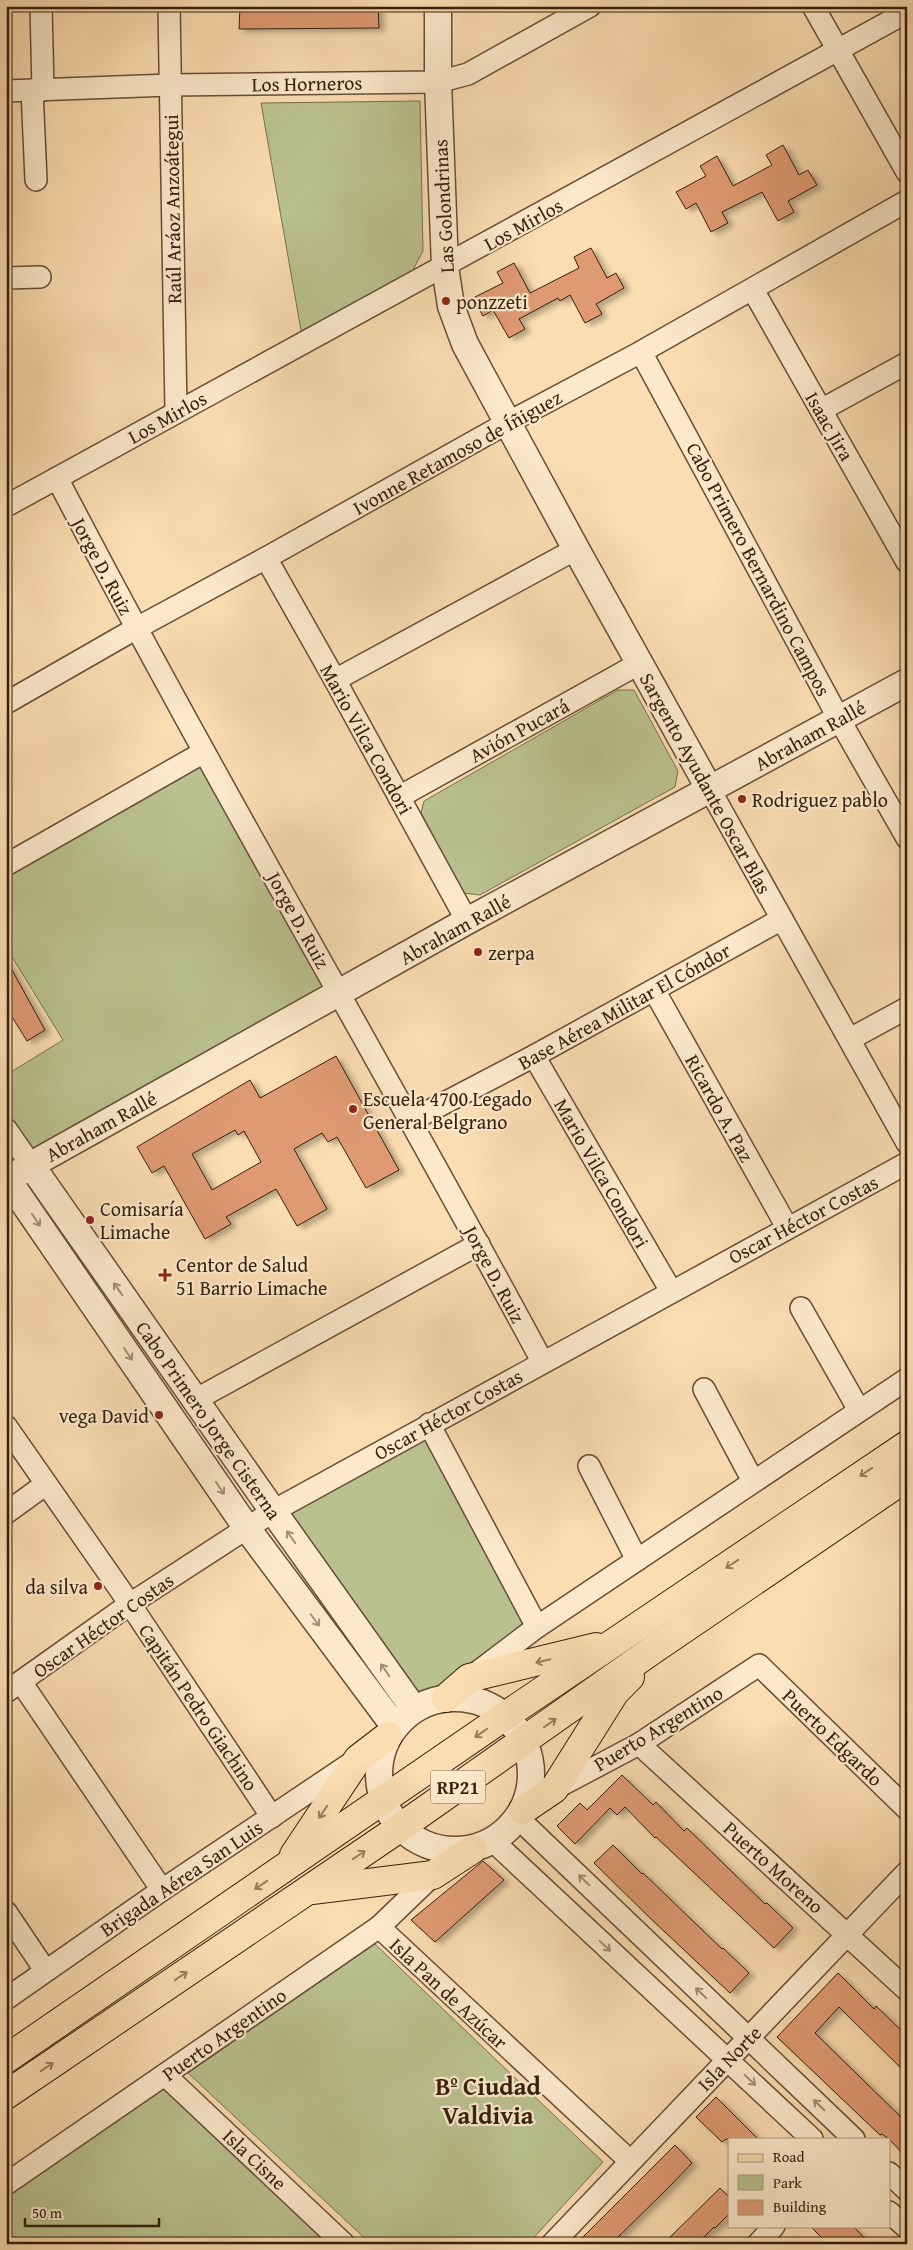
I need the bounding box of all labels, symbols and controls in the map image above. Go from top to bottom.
street label: Los Horneros [251,68,363,98]
street label: Raúl Aráoz Anzoátegui [156,114,188,304]
street label: Las Golondrinas [425,138,461,274]
street label: Los Mirlos [478,190,568,258]
place label: ponzzeti [456,287,528,316]
marker: ponzzeti [440,295,452,307]
street label: Ivonne Retamoso de Íñiguez [347,382,567,522]
street label: Los Mirlos [122,383,212,451]
street label: Isaac Jira [799,386,862,466]
street label: Cabo Primero Bernardino Campos [680,437,838,701]
street label: Jorge D. Ruiz [64,509,141,620]
street label: Mario Vilca Condori [313,658,421,820]
street label: Sargento Ayudante Oscar Blas [633,667,779,899]
street label: Avión Pucará [464,690,575,769]
street label: Abraham Rallé [749,693,871,777]
place label: Rodriguez pablo [752,785,888,814]
marker: Rodriguez pablo [736,793,748,805]
street label: Jorge D. Ruiz [259,864,338,974]
street label: Abraham Rallé [394,887,516,971]
street label: Base Aérea Militar El Cóndor [512,935,736,1077]
place label: zerpa [488,938,535,967]
marker: zerpa [472,946,484,958]
street label: Ricardo A. Paz [678,1049,762,1167]
street label: Abraham Rallé [40,1084,162,1168]
place label: Escuela 4700 Legado General Belgrano [363,1084,532,1136]
street label: Mario Vilca Condori [547,1093,657,1254]
marker: Escuela 4700 Legado General Belgrano [347,1103,359,1115]
street label: Oscar Héctor Costas [723,1167,883,1271]
place label: Comisaría Limache [100,1194,184,1246]
one-way arrow [31,1213,41,1227]
marker: Comisaría Limache [84,1214,96,1226]
street label: Jorge D. Ruiz [456,1217,533,1328]
place label: Centor de Salud 51 Barrio Limache [176,1250,328,1302]
marker: Centor de Salud 51 Barrio Limache [158,1268,172,1282]
one-way arrow [113,1282,123,1296]
street label: Cabo Primero Jorge Cisterna [129,1315,289,1526]
one-way arrow [123,1347,133,1361]
street label: Oscar Héctor Costas [368,1361,528,1467]
place label: vega David [59,1401,149,1430]
marker: vega David [153,1409,165,1421]
one-way arrow [860,1467,874,1477]
one-way arrow [215,1481,225,1495]
one-way arrow [286,1530,296,1544]
one-way arrow [725,1559,739,1569]
street label: Oscar Héctor Costas [27,1565,179,1684]
place label: da silva [25,1572,89,1601]
marker: da silva [92,1580,104,1592]
one-way arrow [310,1613,320,1627]
street label: Capitán Pedro Giachino [132,1618,266,1796]
one-way arrow [535,1657,551,1666]
one-way arrow [380,1663,390,1677]
street label: Puerto Argentino [588,1678,728,1778]
street label: Puerto Edgardo [776,1681,890,1793]
one-way arrow [543,1718,557,1728]
one-way arrow [475,1728,489,1738]
road number: RP21 [430,1770,486,1804]
one-way arrow [318,1804,328,1818]
street label: Brigada Aérea San Luis [94,1813,268,1943]
street label: Puerto Moreno [717,1814,831,1920]
one-way arrow [352,1850,366,1860]
one-way arrow [578,1874,590,1886]
one-way arrow [254,1880,268,1890]
street label: Isla Pan de Azúcar [383,1931,515,2055]
one-way arrow [599,1940,612,1951]
one-way arrow [174,1971,188,1981]
street label: Puerto Argentino [156,1980,292,2088]
one-way arrow [695,1987,708,1999]
street label: Isla Norte [690,2019,768,2097]
one-way arrow [39,2062,53,2072]
district label: Bº Ciudad Valdivia [435,2068,542,2133]
one-way arrow [743,2074,756,2086]
one-way arrow [812,2099,825,2111]
street label: Isla Cisne [216,2122,294,2196]
legend [728,2138,890,2228]
text: Road [773,2146,804,2167]
text: Park [773,2172,802,2193]
scale bar [25,2195,159,2227]
text: Building [773,2196,827,2217]
text: 50 m [32,2202,63,2223]

